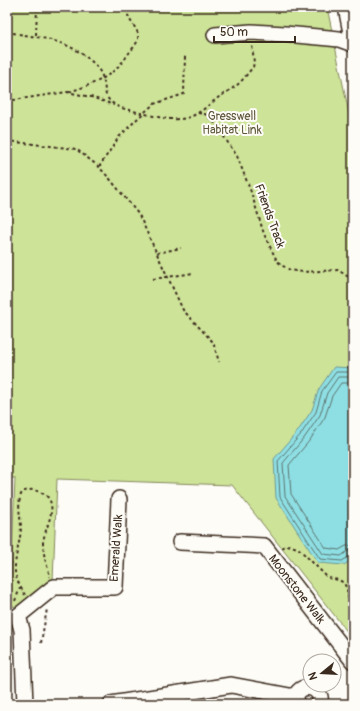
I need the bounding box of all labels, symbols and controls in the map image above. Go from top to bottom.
scale bar [214,18,295,44]
text: 50 m [220,25,248,40]
park label: Gresswell Habitat Link [202,109,262,138]
street label: Friends Track [251,182,288,250]
street label: Emerald Walk [107,514,126,582]
street label: Moonstone Walk [265,552,328,627]
north arrow [302,653,342,693]
text: N [305,670,320,681]

